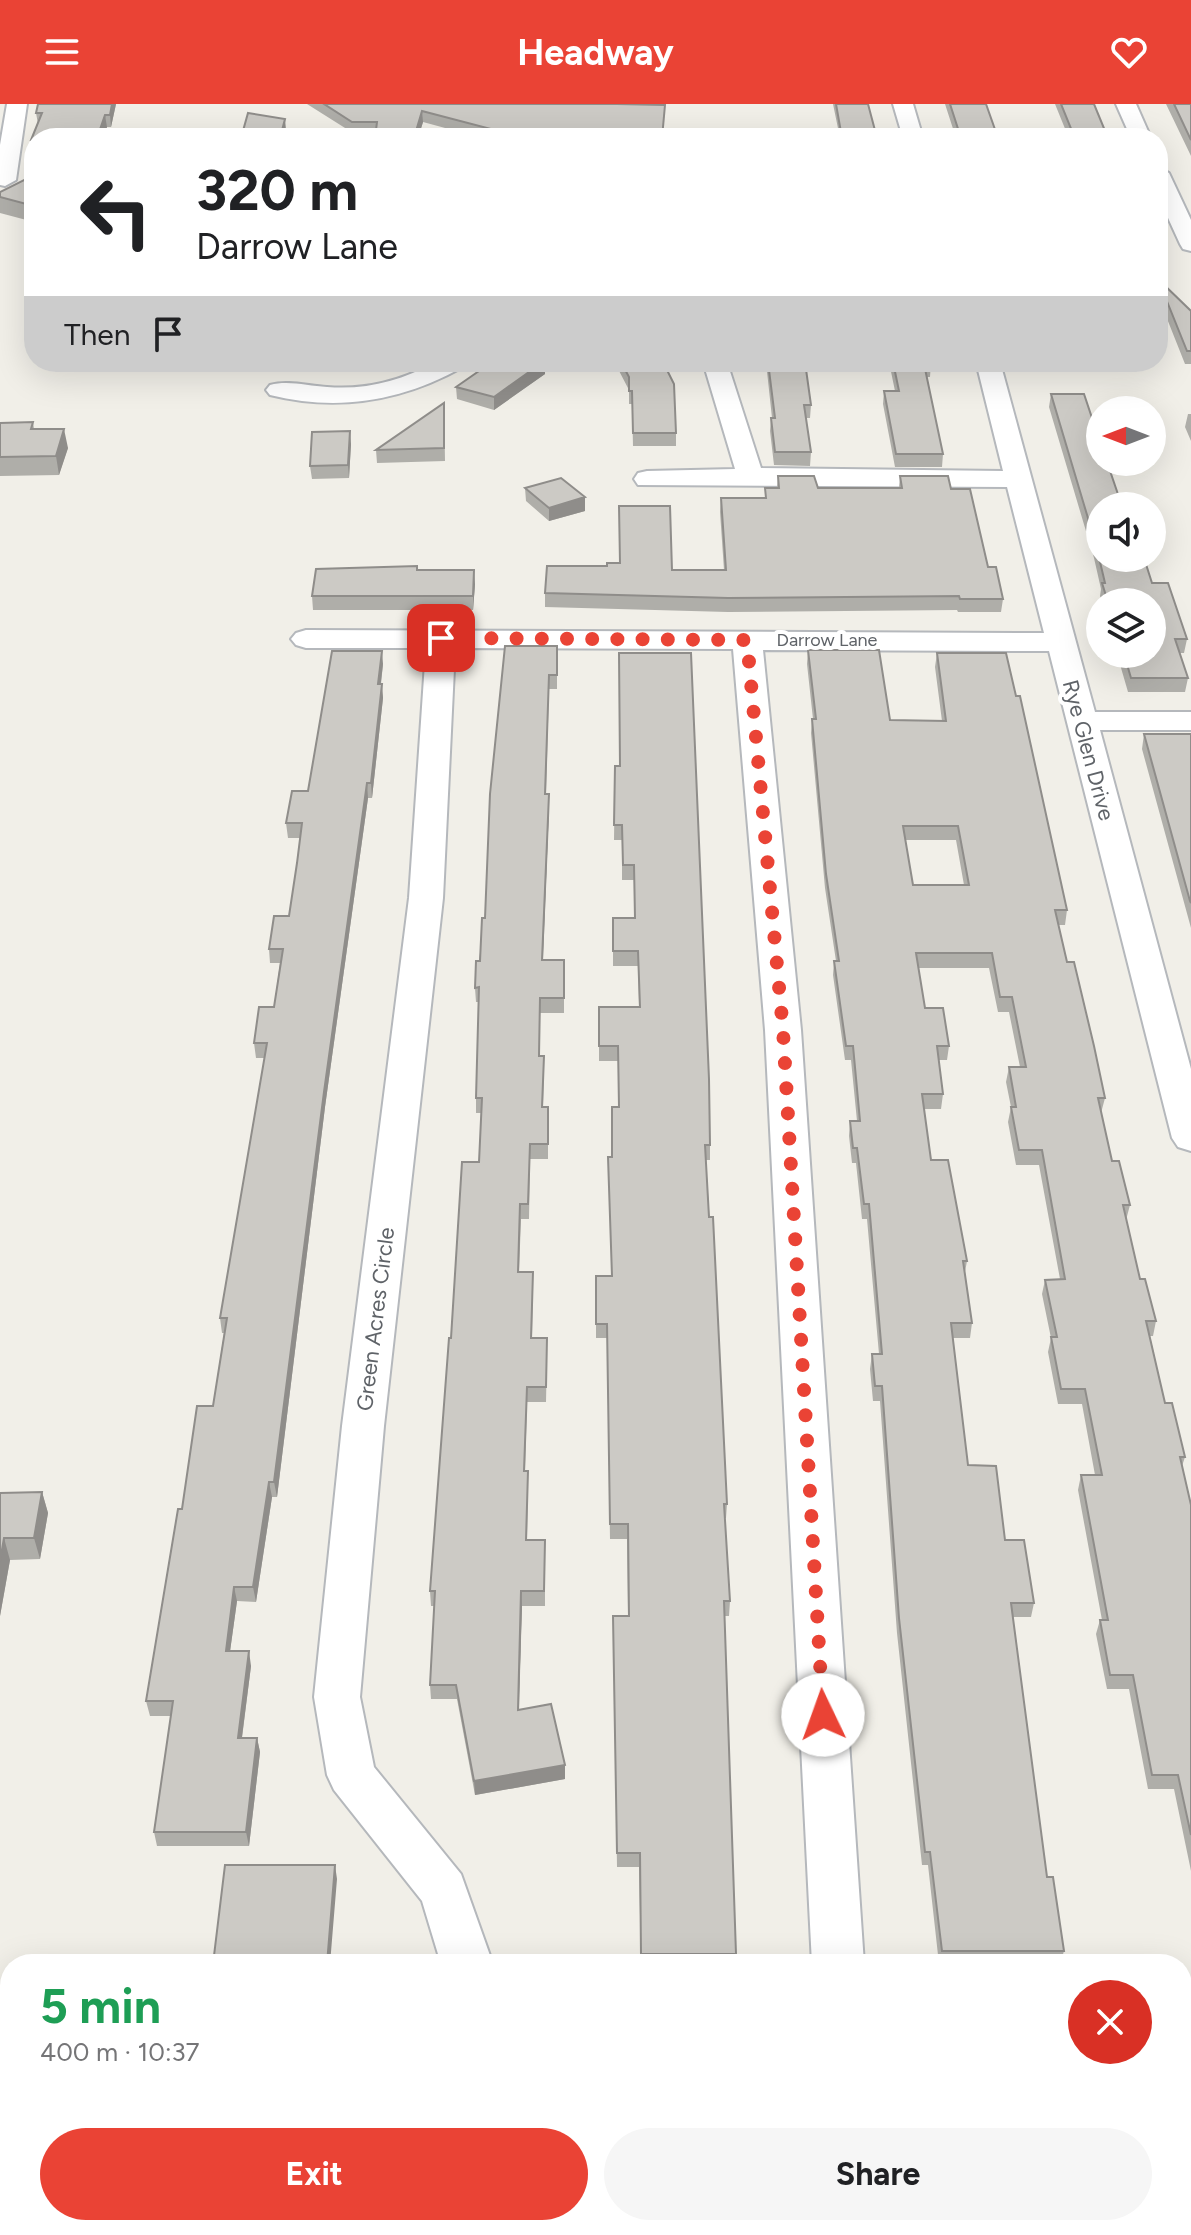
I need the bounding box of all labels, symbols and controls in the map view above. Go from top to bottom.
icon: menu [40,30,84,74]
icon: heart [1107,30,1151,74]
text: Headway [517,31,674,74]
text: 320 m [196,157,358,224]
icon: left [64,160,168,264]
text: Darrow Lane [196,225,398,268]
icon: arrive [146,312,190,356]
text: Then [64,316,130,353]
north arrow [1086,396,1166,476]
map controls [1086,396,1166,668]
button: sound [1086,492,1166,572]
button: layers [1086,588,1166,668]
pin [407,604,475,672]
icon: arrive [419,616,463,660]
street label: Darrow Lane [777,629,878,651]
street label: Rye Glen Drive [1057,677,1120,823]
street label: Green Acres Circle [351,1226,400,1412]
position arrow [781,1673,865,1757]
text: 5 min [40,1977,161,2035]
button: close [1068,1980,1152,2064]
text: 400 m · 10:37 [40,2036,200,2068]
button: Exit [40,2128,588,2220]
button: Share [604,2128,1152,2220]

